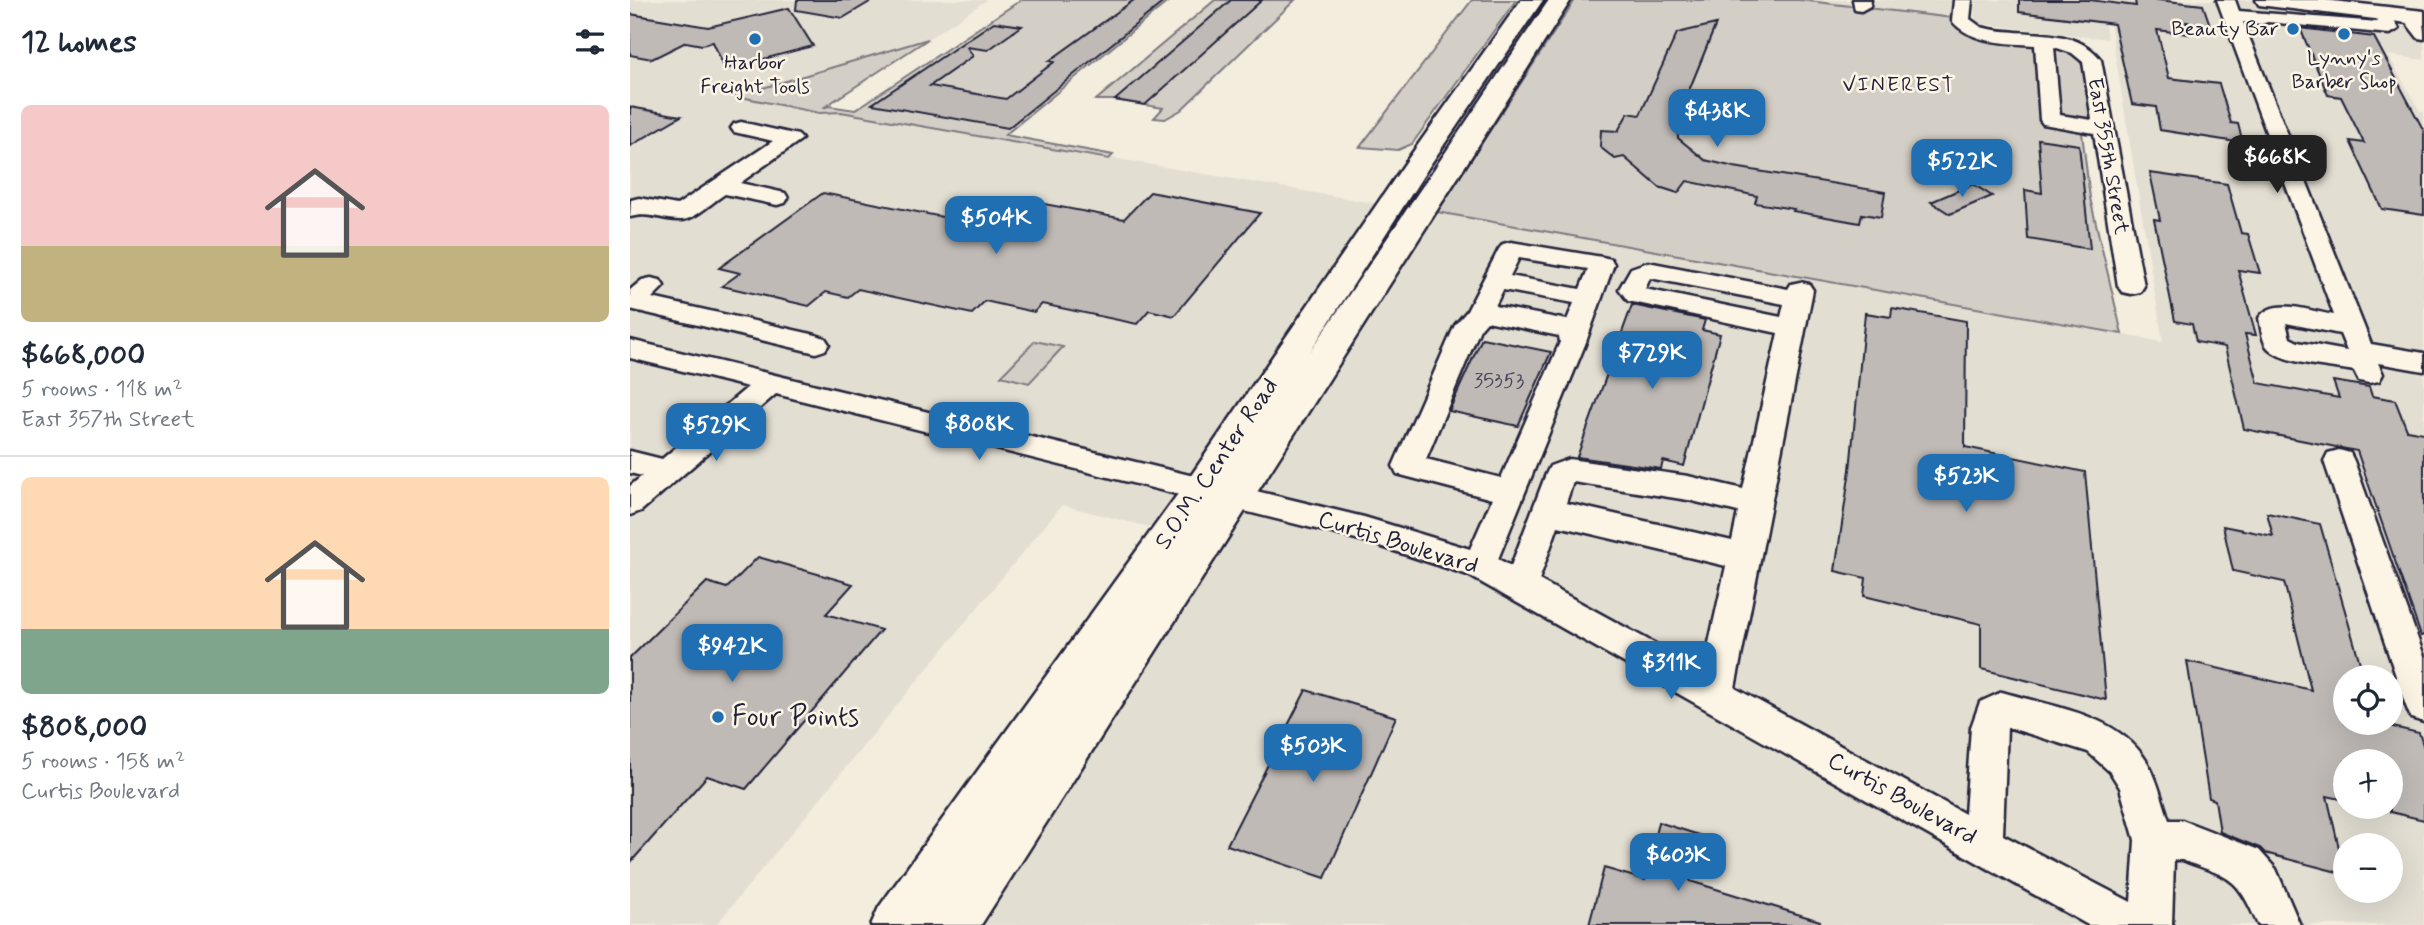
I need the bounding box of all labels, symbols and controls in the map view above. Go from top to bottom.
place label: Beauty Bar [2171,15,2279,43]
marker: Beauty Bar [2285,21,2301,37]
text: 12 homes [21,23,137,62]
icon: filters [571,23,609,61]
marker: Lynny's Barber Shop [2336,26,2352,42]
marker: Harbor Freight Tools [747,31,763,47]
place label: Lynny's Barber Shop [2291,44,2397,96]
place label: Harbor Freight Tools [700,49,810,101]
district label: VINEREST [1842,71,1956,99]
street label: East 355th Street [2080,75,2136,237]
pin: $438K [1668,90,1766,149]
text: $438K [1684,97,1750,127]
pin: $668K [2228,136,2326,195]
pin: $522K [1913,140,2011,199]
text: $668K [2244,143,2310,173]
text: $522K [1927,147,1997,177]
icon: home [252,150,378,276]
pin: $504K [947,196,1045,256]
text: $504K [961,204,1031,234]
pin: $729K [1603,332,1701,391]
text: $668,000 [21,336,145,375]
text: $729K [1618,339,1686,369]
house number: 35353 [1474,367,1524,395]
street label: S.O.M. Center Road [1148,372,1286,556]
text: 5 rooms · 118 m² [21,375,183,405]
pin: $808K [930,402,1028,462]
pin: $529K [667,404,765,463]
text: East 357th Street [21,405,195,435]
text: $808K [945,410,1013,440]
text: $529K [682,411,750,441]
pin: $523K [1917,454,2015,514]
text: $523K [1933,462,1999,492]
street label: Curtis Boulevard [1314,504,1482,582]
icon: home [252,522,378,648]
pin: $942K [683,624,781,684]
text: $942K [698,632,766,662]
pin: $311K [1622,642,1720,701]
text: $311K [1642,649,1701,679]
map controls [2333,665,2403,903]
button: locate [2333,665,2403,735]
place label: Four Points [732,699,859,736]
text: $808,000 [21,708,147,747]
marker: Four Points [710,709,726,725]
pin: $503K [1264,724,1362,784]
text: $503K [1280,732,1346,762]
street label: Curtis Boulevard [1822,745,1982,853]
text: 5 rooms · 158 m² [21,747,185,777]
button: + [2333,749,2403,819]
text: Curtis Boulevard [21,777,180,807]
button: − [2333,833,2403,903]
pin: $603K [1629,834,1727,893]
text: $603K [1646,841,1710,871]

